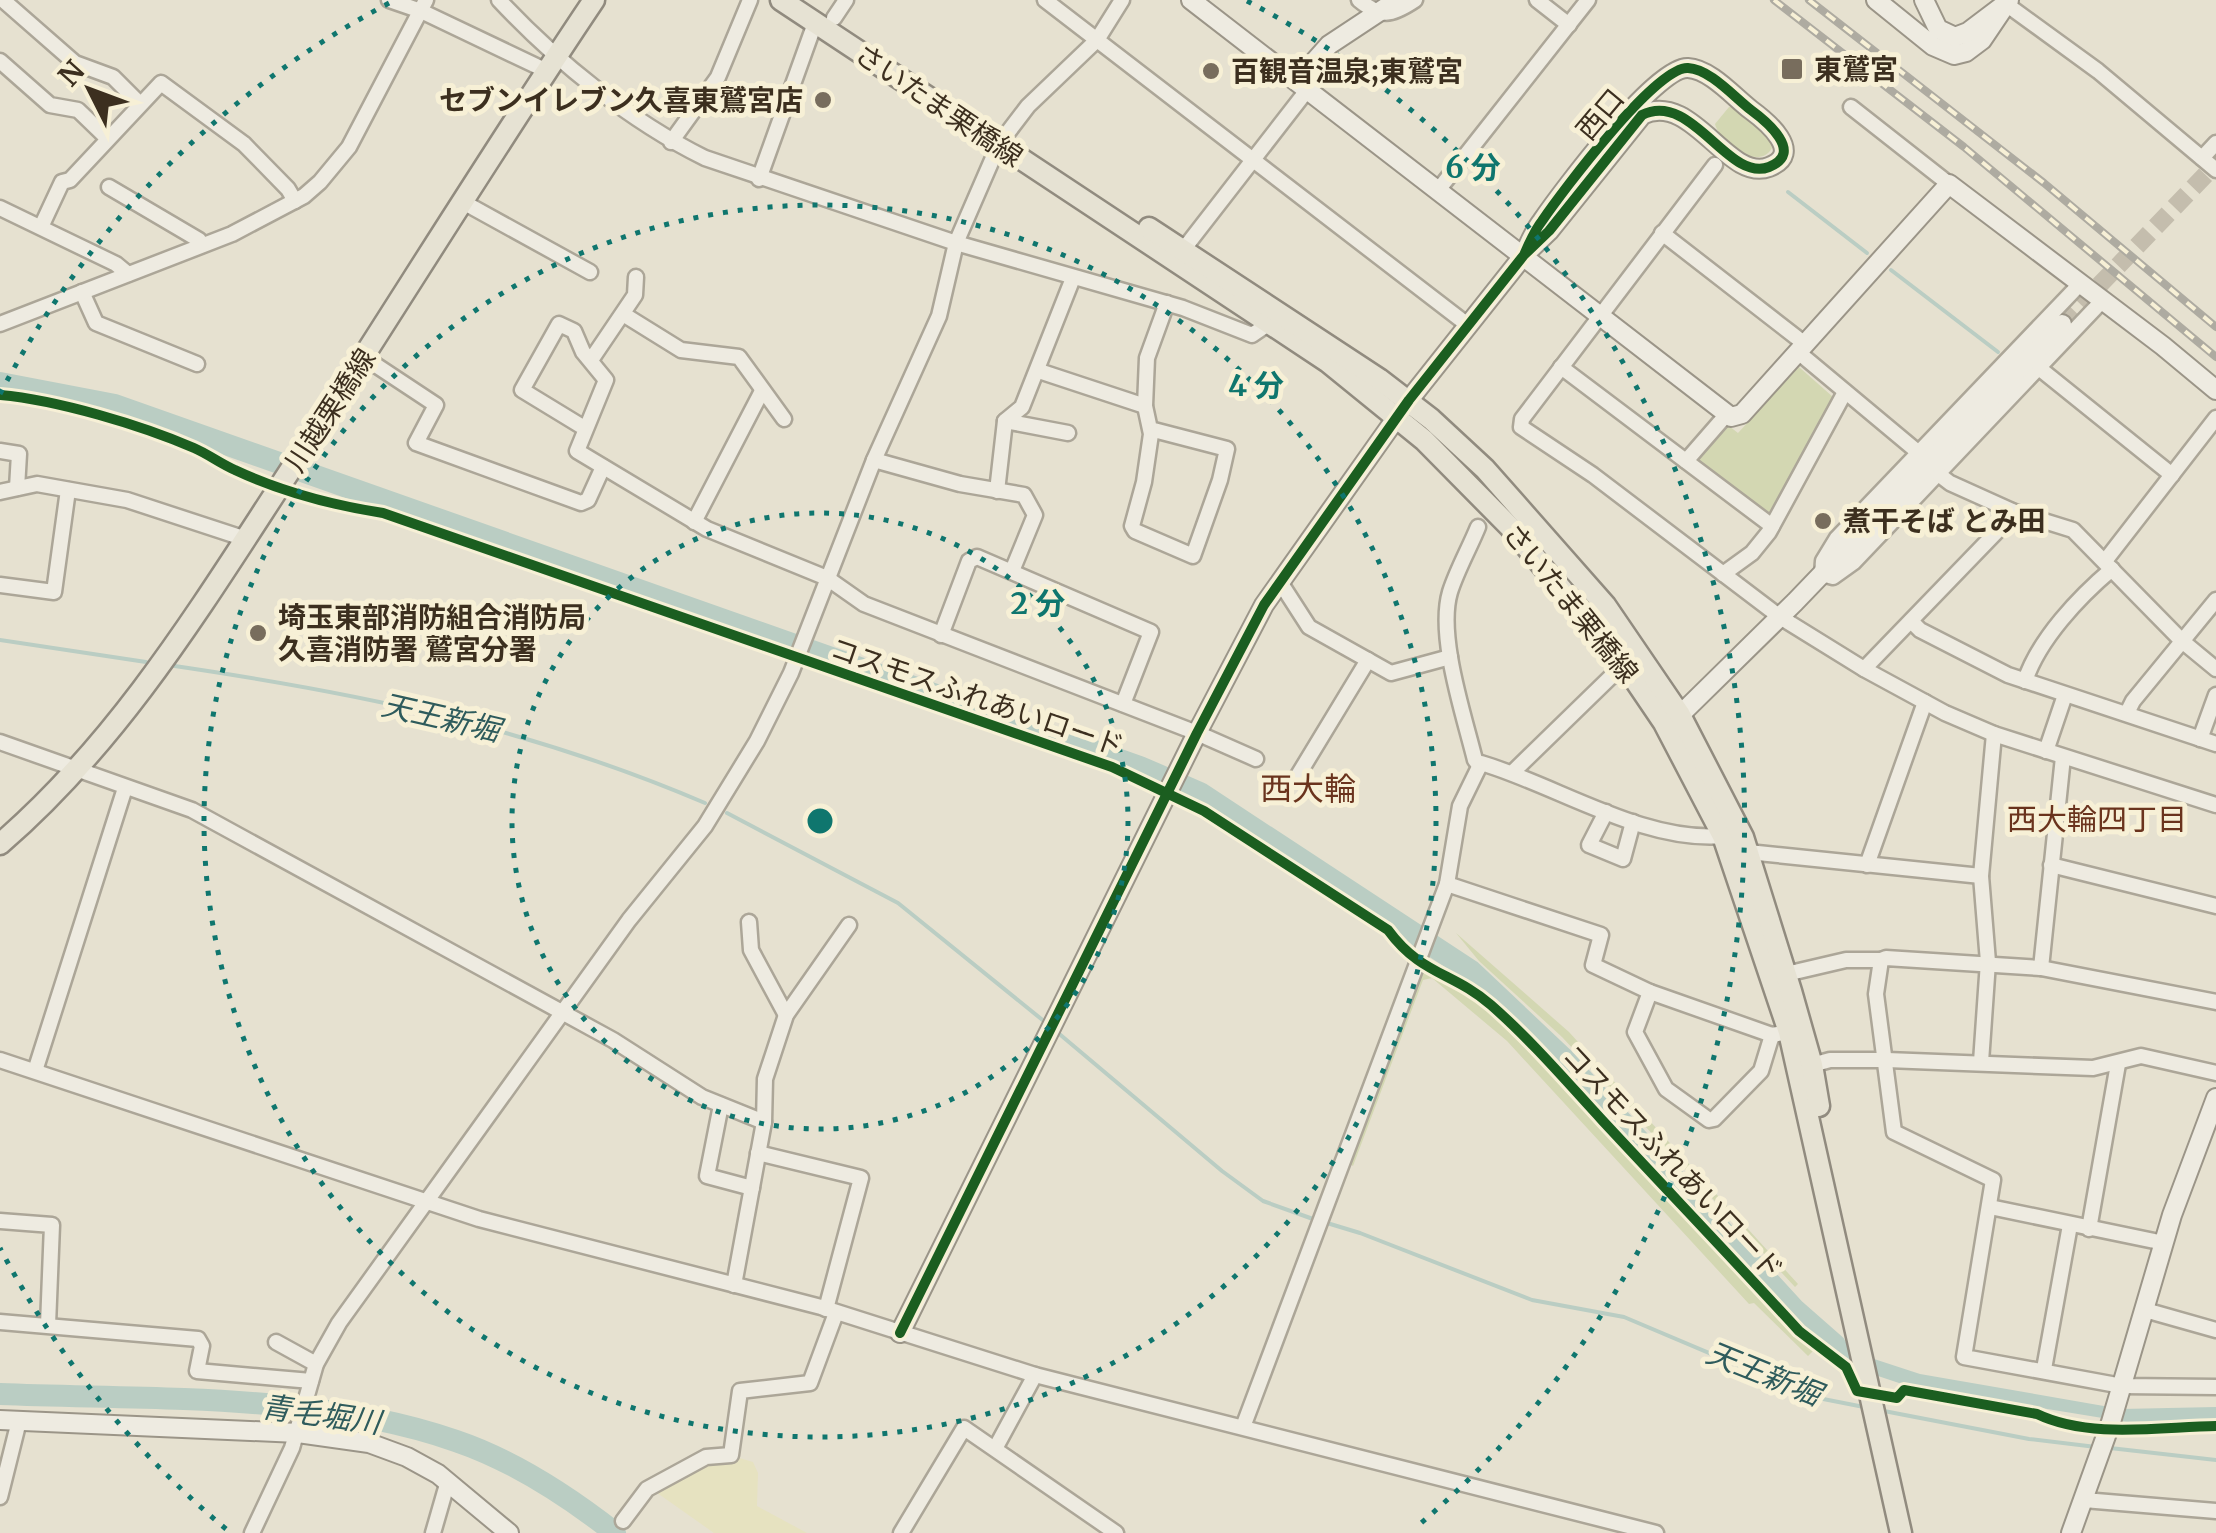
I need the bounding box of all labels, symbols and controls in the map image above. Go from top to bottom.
street label: さいたま栗橋線 [848,36,1030,174]
north arrow [40,40,140,140]
place label: 東鷲宮 [1814,51,1898,87]
text: N [51,53,92,94]
place label: 百観音温泉;東鷲宮 [1231,53,1463,89]
marker: 東鷲宮 [1779,56,1805,82]
marker: 百観音温泉;東鷲宮 [1200,60,1222,82]
street label: 西口 [1568,81,1632,147]
place label: セブンイレブン久喜東鷲宮店 [439,82,803,118]
marker: セブンイレブン久喜東鷲宮店 [812,89,834,111]
text: 6 分 [1445,148,1501,186]
street label: 川越栗橋線 [277,341,383,479]
text: 4 分 [1228,366,1284,404]
place label: 煮干そば とみ田 [1843,503,2046,539]
marker: 煮干そば とみ田 [1812,510,1834,532]
street label: さいたま栗橋線 [1496,516,1646,690]
text: 2 分 [1011,584,1065,622]
place label: 埼玉東部消防組合消防局 久喜消防署 鷲宮分署 [278,599,586,667]
marker: 埼玉東部消防組合消防局 久喜消防署 鷲宮分署 [247,622,269,644]
street label: コスモスふれあいロード [826,630,1128,764]
water label: 天王新堀 [378,685,508,750]
district label: 西大輪 [1260,769,1356,809]
district label: 西大輪四丁目 [2007,800,2187,838]
centre of rings [802,803,838,839]
street label: コスモスふれあいロード [1555,1037,1791,1287]
water label: 天王新堀 [1701,1333,1830,1415]
water label: 青毛堀川 [259,1387,386,1442]

